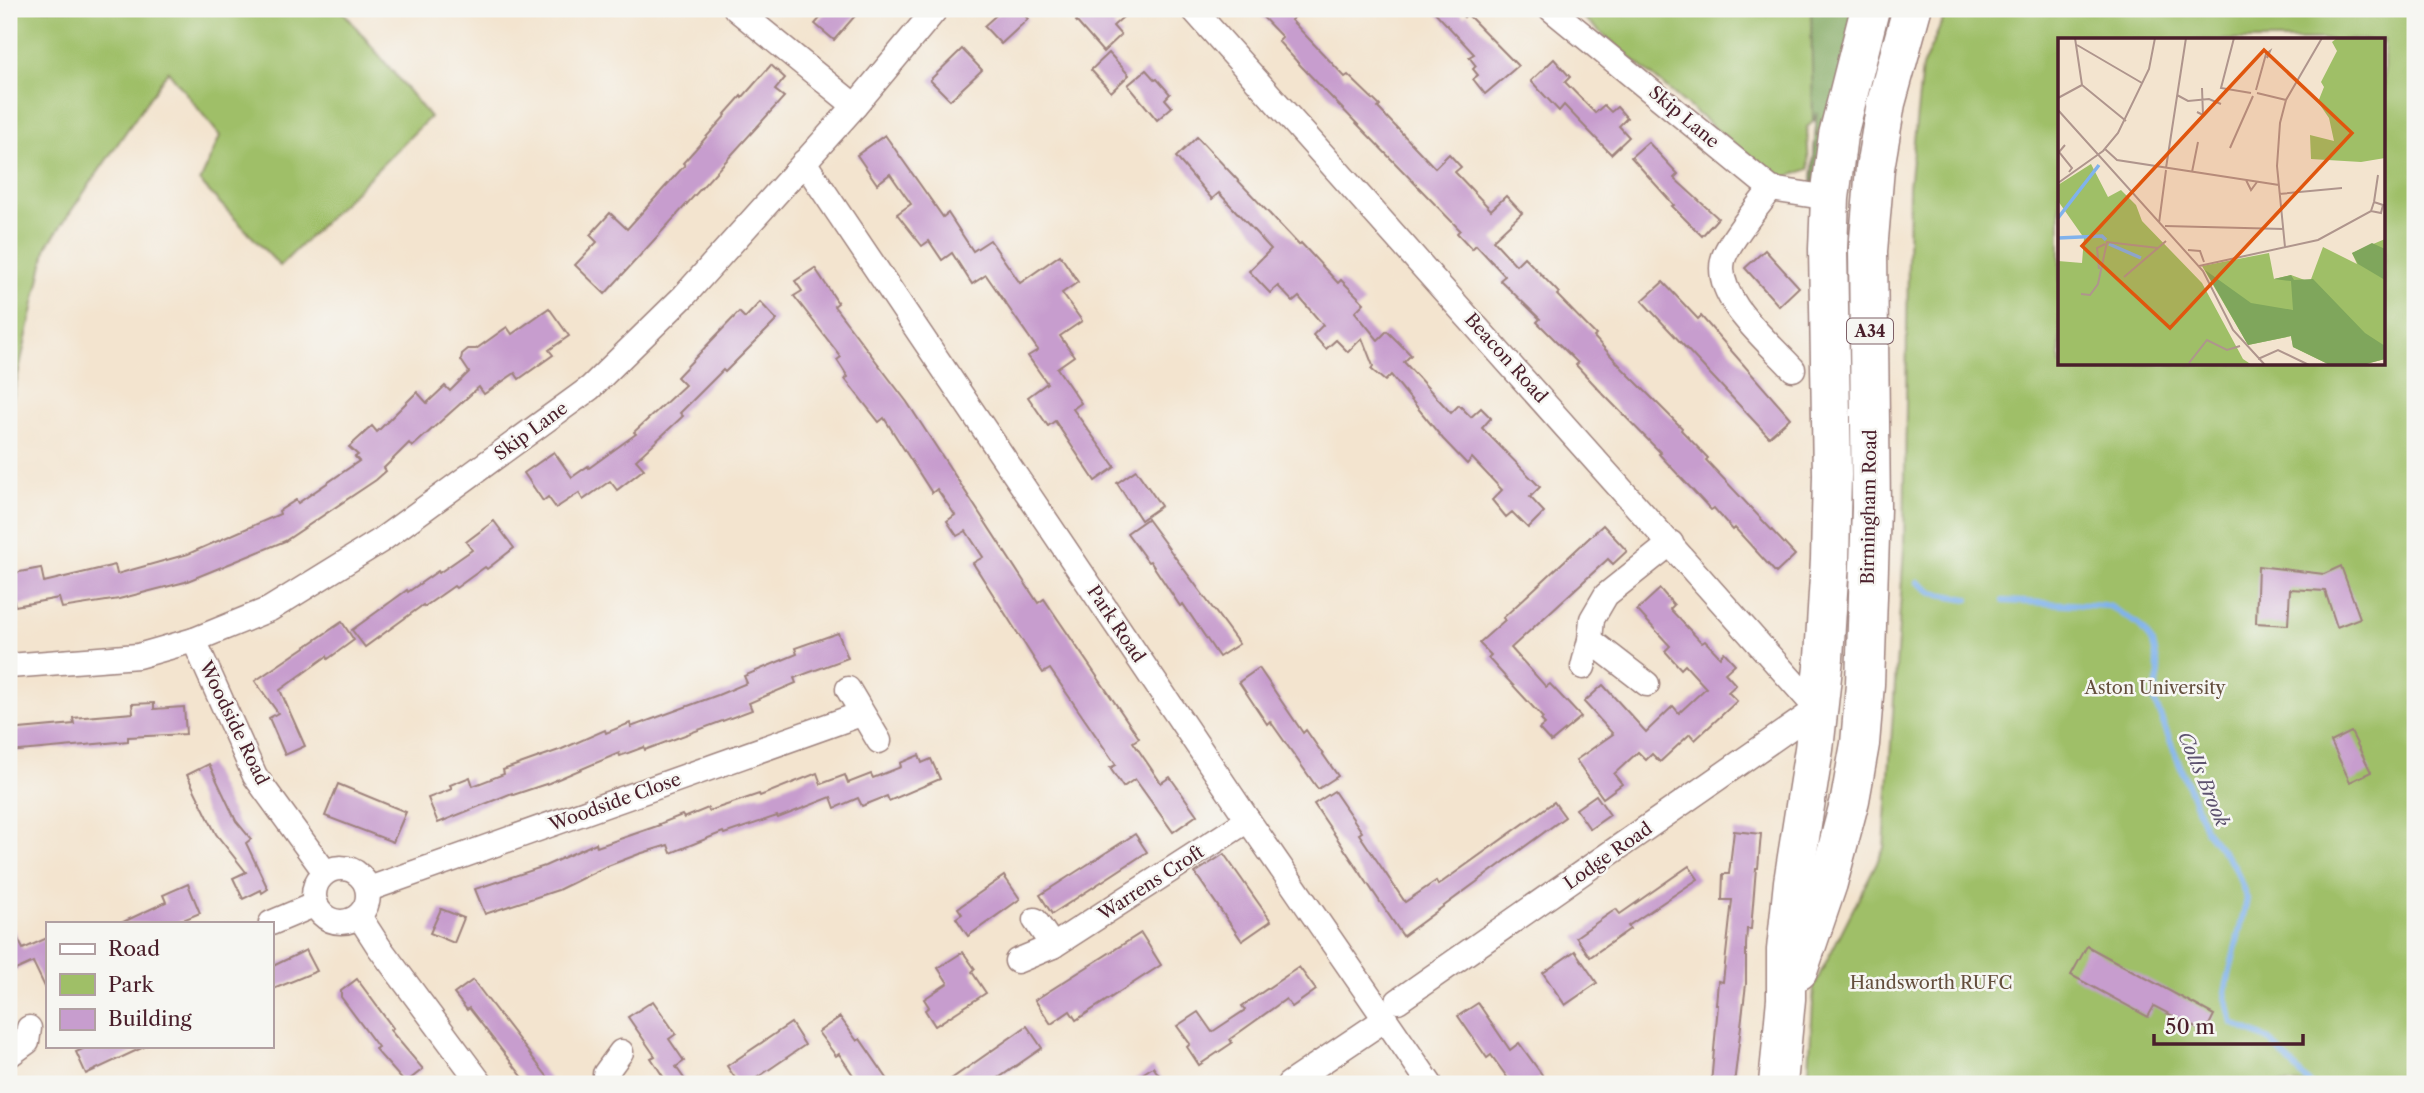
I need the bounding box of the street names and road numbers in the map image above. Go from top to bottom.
street label: Skip Lane [1644,81,1724,153]
street label: Beacon Road [1460,309,1552,407]
road number: A34 [1847,318,1893,344]
street label: Skip Lane [490,397,572,465]
street label: Birmingham Road [1857,429,1881,585]
street label: Park Road [1082,581,1150,667]
street label: Woodside Road [194,657,273,788]
street label: Woodside Close [545,768,684,836]
street label: Lodge Road [1560,818,1656,894]
street label: Warrens Croft [1093,840,1208,926]

